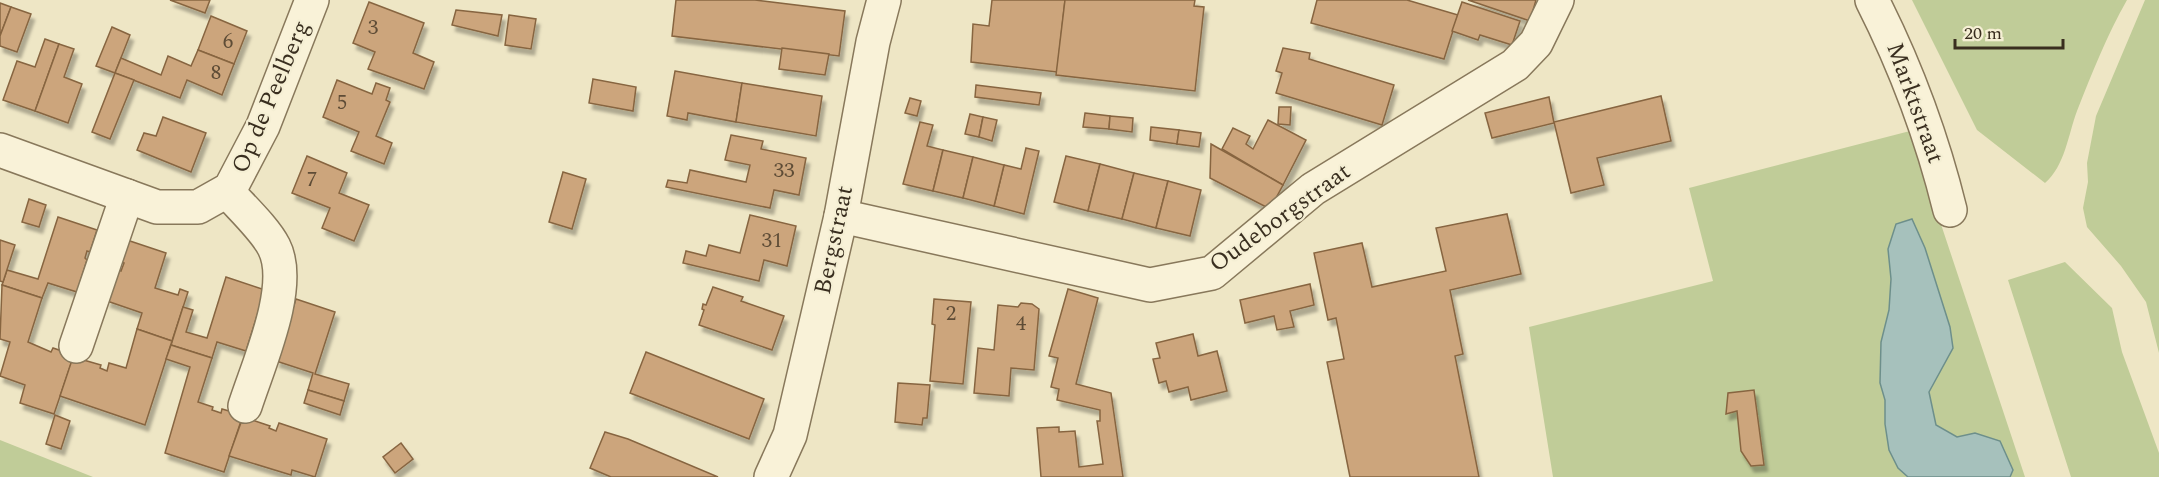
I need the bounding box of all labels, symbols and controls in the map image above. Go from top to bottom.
house number: 3 [368,12,379,44]
scale bar [1955,12,2063,50]
street label: Op de Peelberg [223,15,319,179]
text: 20 m [1964,20,2002,47]
house number: 6 [223,26,233,58]
street label: Marktstraat [1876,38,1954,168]
house number: 8 [211,57,221,89]
house number: 5 [337,87,347,119]
street label: Oudeborgstraat [1202,154,1358,282]
house number: 33 [774,155,795,187]
house number: 7 [307,164,317,196]
street label: Bergstraat [805,182,863,298]
house number: 31 [762,225,783,257]
house number: 2 [946,298,956,330]
house number: 4 [1016,308,1027,340]

